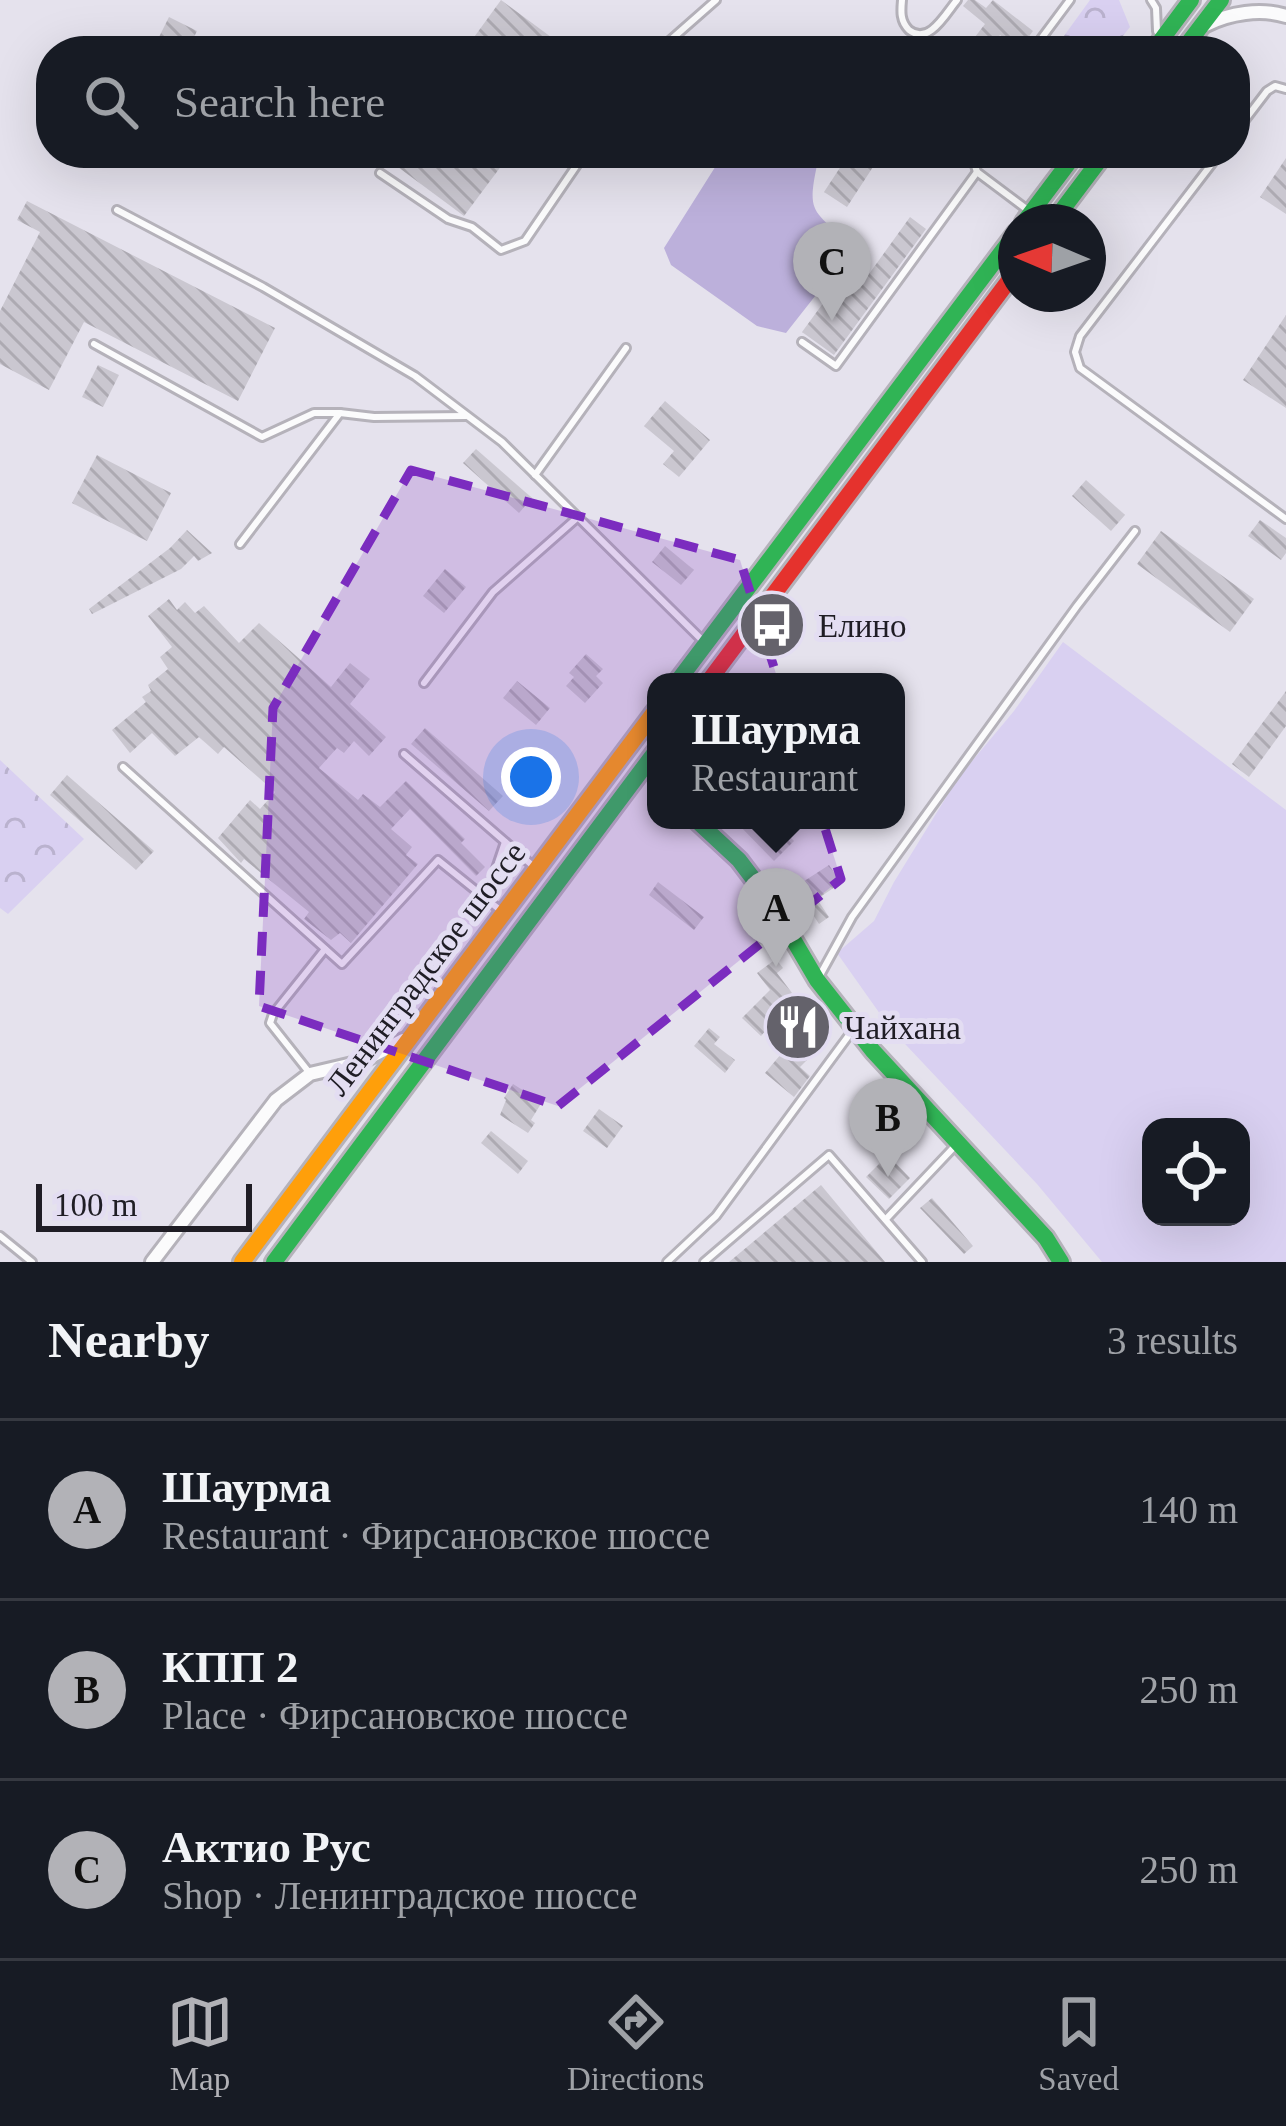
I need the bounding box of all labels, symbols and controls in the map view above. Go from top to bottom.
search box [36,36,1250,168]
icon: search [78,69,144,135]
text: Search here [174,77,385,127]
north arrow [998,204,1106,312]
pin: C [793,222,871,321]
bus stop icon: Елино [737,590,807,660]
place label: Елино [818,608,906,644]
popup [647,673,905,829]
text: Шаурма [691,704,861,754]
your location [501,747,561,807]
text: Restaurant [691,756,858,799]
street label: Ленинградское шоссе [319,835,533,1102]
pin: A [737,868,815,967]
restaurant icon: Чайхана [763,992,833,1062]
place label: Чайхана [844,1010,961,1046]
pin: B [849,1078,927,1177]
map controls [1142,1118,1250,1226]
button: locate [1142,1118,1250,1226]
scale bar [36,1178,252,1231]
text: 100 m [54,1187,137,1223]
text: Nearby [48,1312,209,1368]
text: 3 results [1107,1319,1238,1362]
text: Шаурма [162,1462,331,1512]
text: A [73,1488,101,1531]
text: 140 m [1139,1488,1238,1531]
text: Restaurant · Фирсановское шоссе [162,1514,710,1557]
text: КПП 2 [162,1642,298,1692]
text: B [74,1668,100,1711]
text: 250 m [1139,1668,1238,1711]
text: Place · Фирсановское шоссе [162,1694,628,1737]
text: Актио Рус [162,1822,371,1872]
text: C [73,1848,101,1891]
text: 250 m [1139,1848,1238,1891]
text: Shop · Ленинградское шоссе [162,1874,638,1917]
tab: Map [167,1989,233,2098]
tab: Directions [567,1989,704,2098]
tab: Saved [1038,1989,1119,2098]

